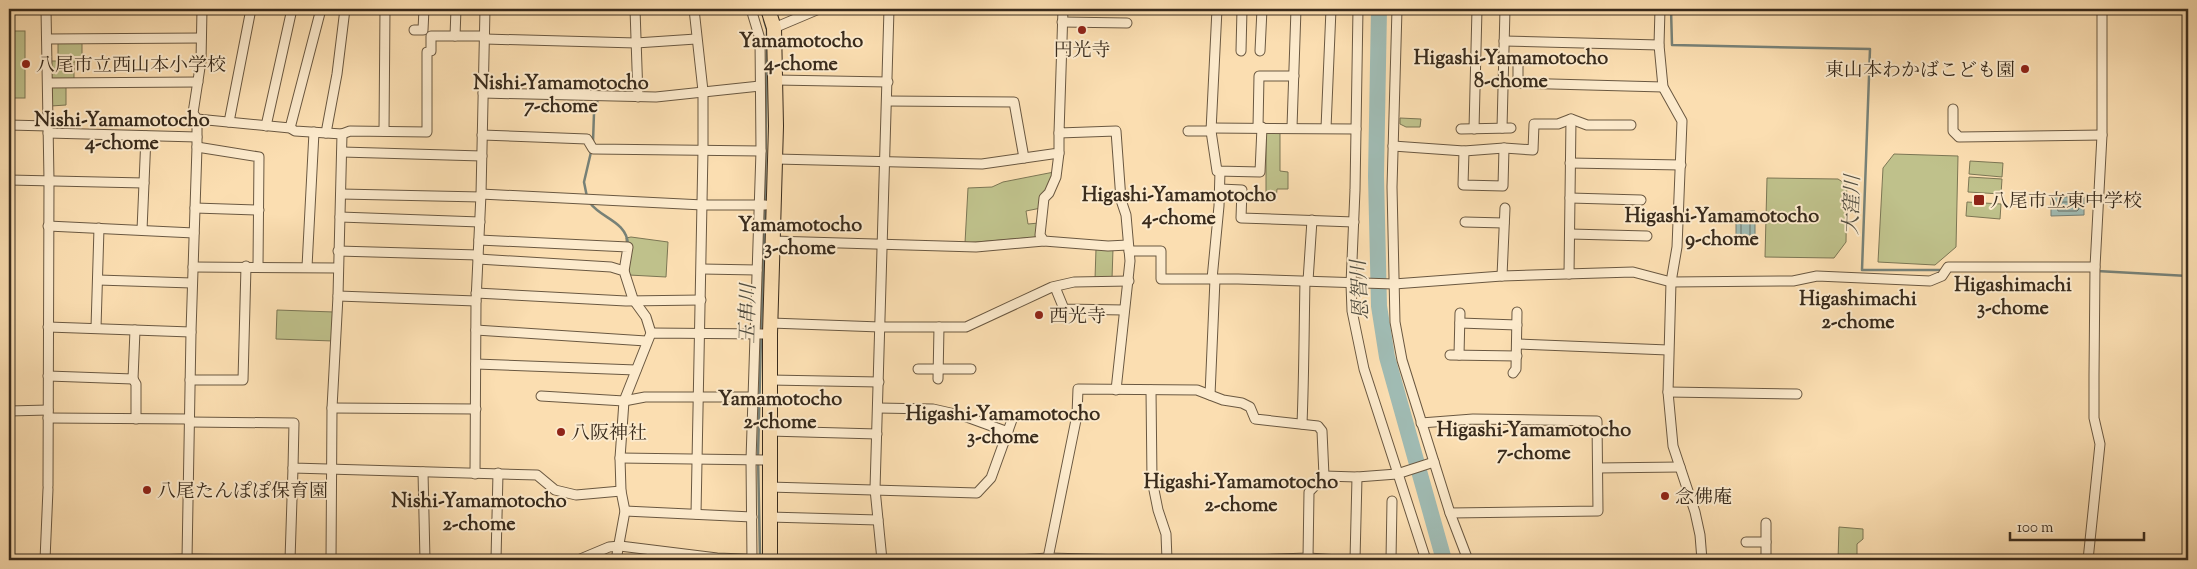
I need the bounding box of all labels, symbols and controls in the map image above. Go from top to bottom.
marker: 円光寺 [1076,24,1088,36]
district label: Yamamotocho 4-chome [739,28,863,80]
place label: 円光寺 [1053,38,1111,65]
district label: Higashi-Yamamotocho 8-chome [1414,45,1608,97]
place label: 八尾市立西山本小学校 [36,53,226,80]
marker: 八尾市立西山本小学校 [20,58,32,70]
place label: 東山本わかばこども園 [1825,58,2015,85]
marker: 東山本わかばこども園 [2019,63,2031,75]
district label: Nishi-Yamamotocho 7-chome [473,70,649,122]
district label: Nishi-Yamamotocho 4-chome [34,107,210,159]
water label: 大窪川 [1838,173,1869,236]
district label: Higashi-Yamamotocho 4-chome [1082,182,1276,234]
place label: 八尾市立東中学校 [1990,189,2142,216]
marker: 八尾市立東中学校 [1972,193,1986,207]
district label: Higashi-Yamamotocho 9-chome [1625,203,1819,255]
district label: Yamamotocho 3-chome [738,212,862,264]
water label: 恩智川 [1345,257,1378,321]
district label: Higashimachi 3-chome [1954,272,2072,324]
water label: 玉串川 [734,282,765,344]
district label: Higashimachi 2-chome [1799,286,1917,338]
place label: 西光寺 [1049,304,1106,331]
marker: 西光寺 [1033,309,1045,321]
district label: Yamamotocho 2-chome [718,386,842,438]
district label: Higashi-Yamamotocho 3-chome [906,401,1100,453]
district label: Higashi-Yamamotocho 7-chome [1437,417,1631,469]
place label: 八阪神社 [571,421,647,448]
marker: 八阪神社 [555,426,567,438]
district label: Higashi-Yamamotocho 2-chome [1144,469,1338,521]
place label: 八尾たんぽぽ保育園 [157,479,328,506]
marker: 八尾たんぽぽ保育園 [141,484,153,496]
place label: 念佛庵 [1675,485,1732,512]
district label: Nishi-Yamamotocho 2-chome [391,488,567,540]
marker: 念佛庵 [1659,490,1671,502]
scale bar [2010,509,2143,541]
text: 100 m [2017,518,2054,539]

